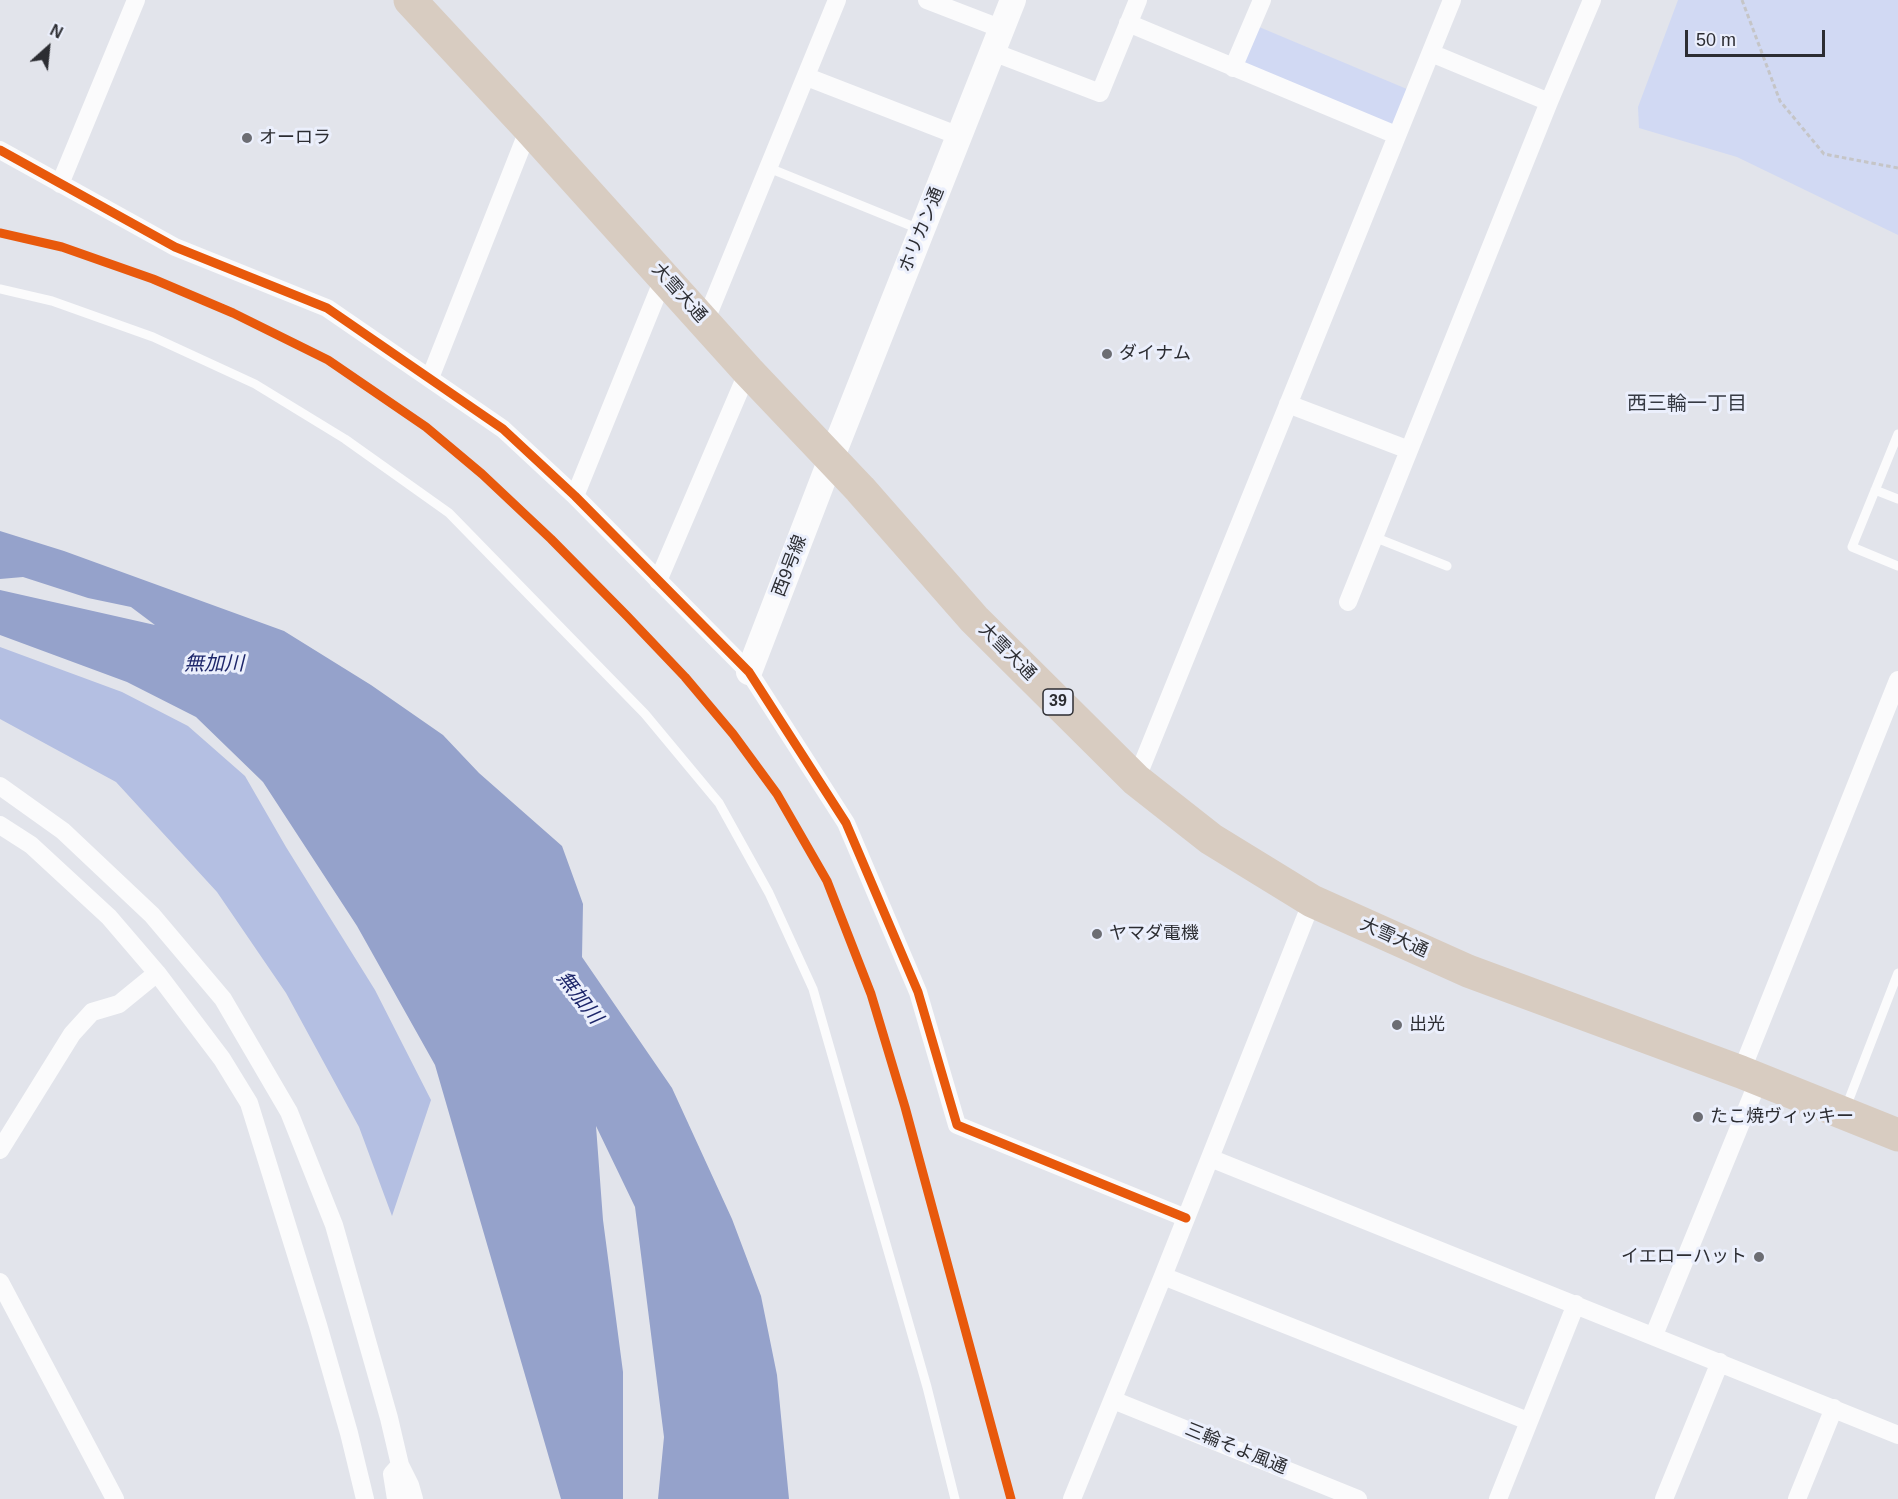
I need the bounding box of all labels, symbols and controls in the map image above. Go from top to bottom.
north arrow [18,18,78,78]
scale bar [1688,18,1828,56]
text: N [47,21,65,42]
text: 50 m [1696,30,1736,50]
place label: オーロラ [259,127,331,149]
marker: オーロラ [240,131,254,145]
street label: ホリカン通 [895,184,949,276]
street label: 大雪大通 [647,259,711,327]
place label: ダイナム [1119,343,1191,365]
marker: ダイナム [1100,347,1114,361]
district label: 西三輪一丁目 [1627,392,1747,416]
street label: 西9号線 [768,532,812,600]
street label: 大雪大通 [974,619,1040,685]
water label: 無加川 [184,652,244,676]
road number: 39 [1043,689,1073,715]
street label: 大雪大通 [1357,913,1431,963]
place label: ヤマダ電機 [1109,923,1199,945]
marker: ヤマダ電機 [1090,927,1104,941]
water label: 無加川 [551,967,607,1029]
place label: 出光 [1409,1014,1445,1036]
marker: 出光 [1390,1018,1404,1032]
place label: たこ焼ヴィッキー [1710,1106,1854,1128]
marker: たこ焼ヴィッキー [1691,1110,1705,1124]
place label: イエローハット [1621,1246,1747,1268]
marker: イエローハット [1752,1250,1766,1264]
street label: 三輪そよ風通 [1182,1419,1290,1479]

